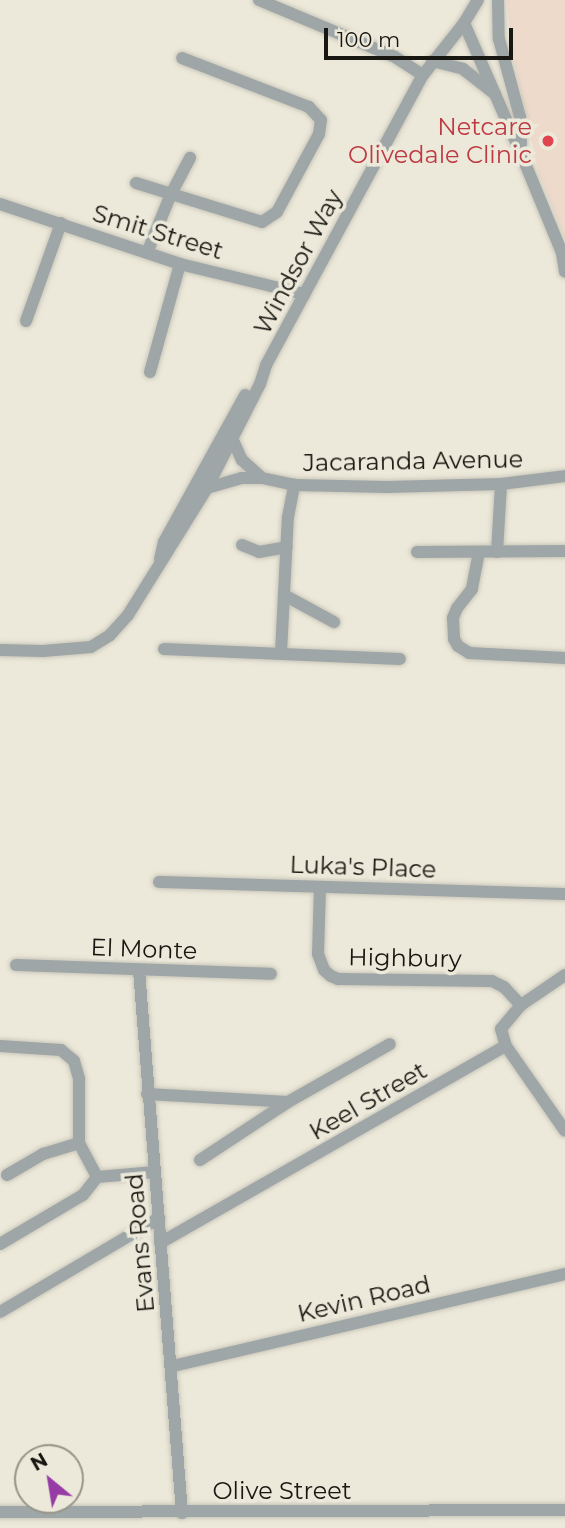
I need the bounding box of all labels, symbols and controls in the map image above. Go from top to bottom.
scale bar [327,14,516,58]
text: 100 m [337,27,400,52]
place label: Netcare Olivedale Clinic [348,113,532,169]
marker: Netcare Olivedale Clinic [538,131,558,151]
street label: Windsor Way [248,185,348,339]
street label: Smit Street [89,198,227,266]
street label: Jacaranda Avenue [303,445,523,477]
street label: Luka's Place [289,850,437,884]
street label: El Monte [90,933,198,965]
street label: Highbury [348,943,462,973]
street label: Keel Street [304,1056,432,1146]
street label: Evans Road [120,1172,160,1314]
street label: Kevin Road [295,1270,433,1328]
north arrow [14,1444,84,1514]
text: N [27,1448,52,1476]
street label: Olive Street [212,1477,352,1505]

